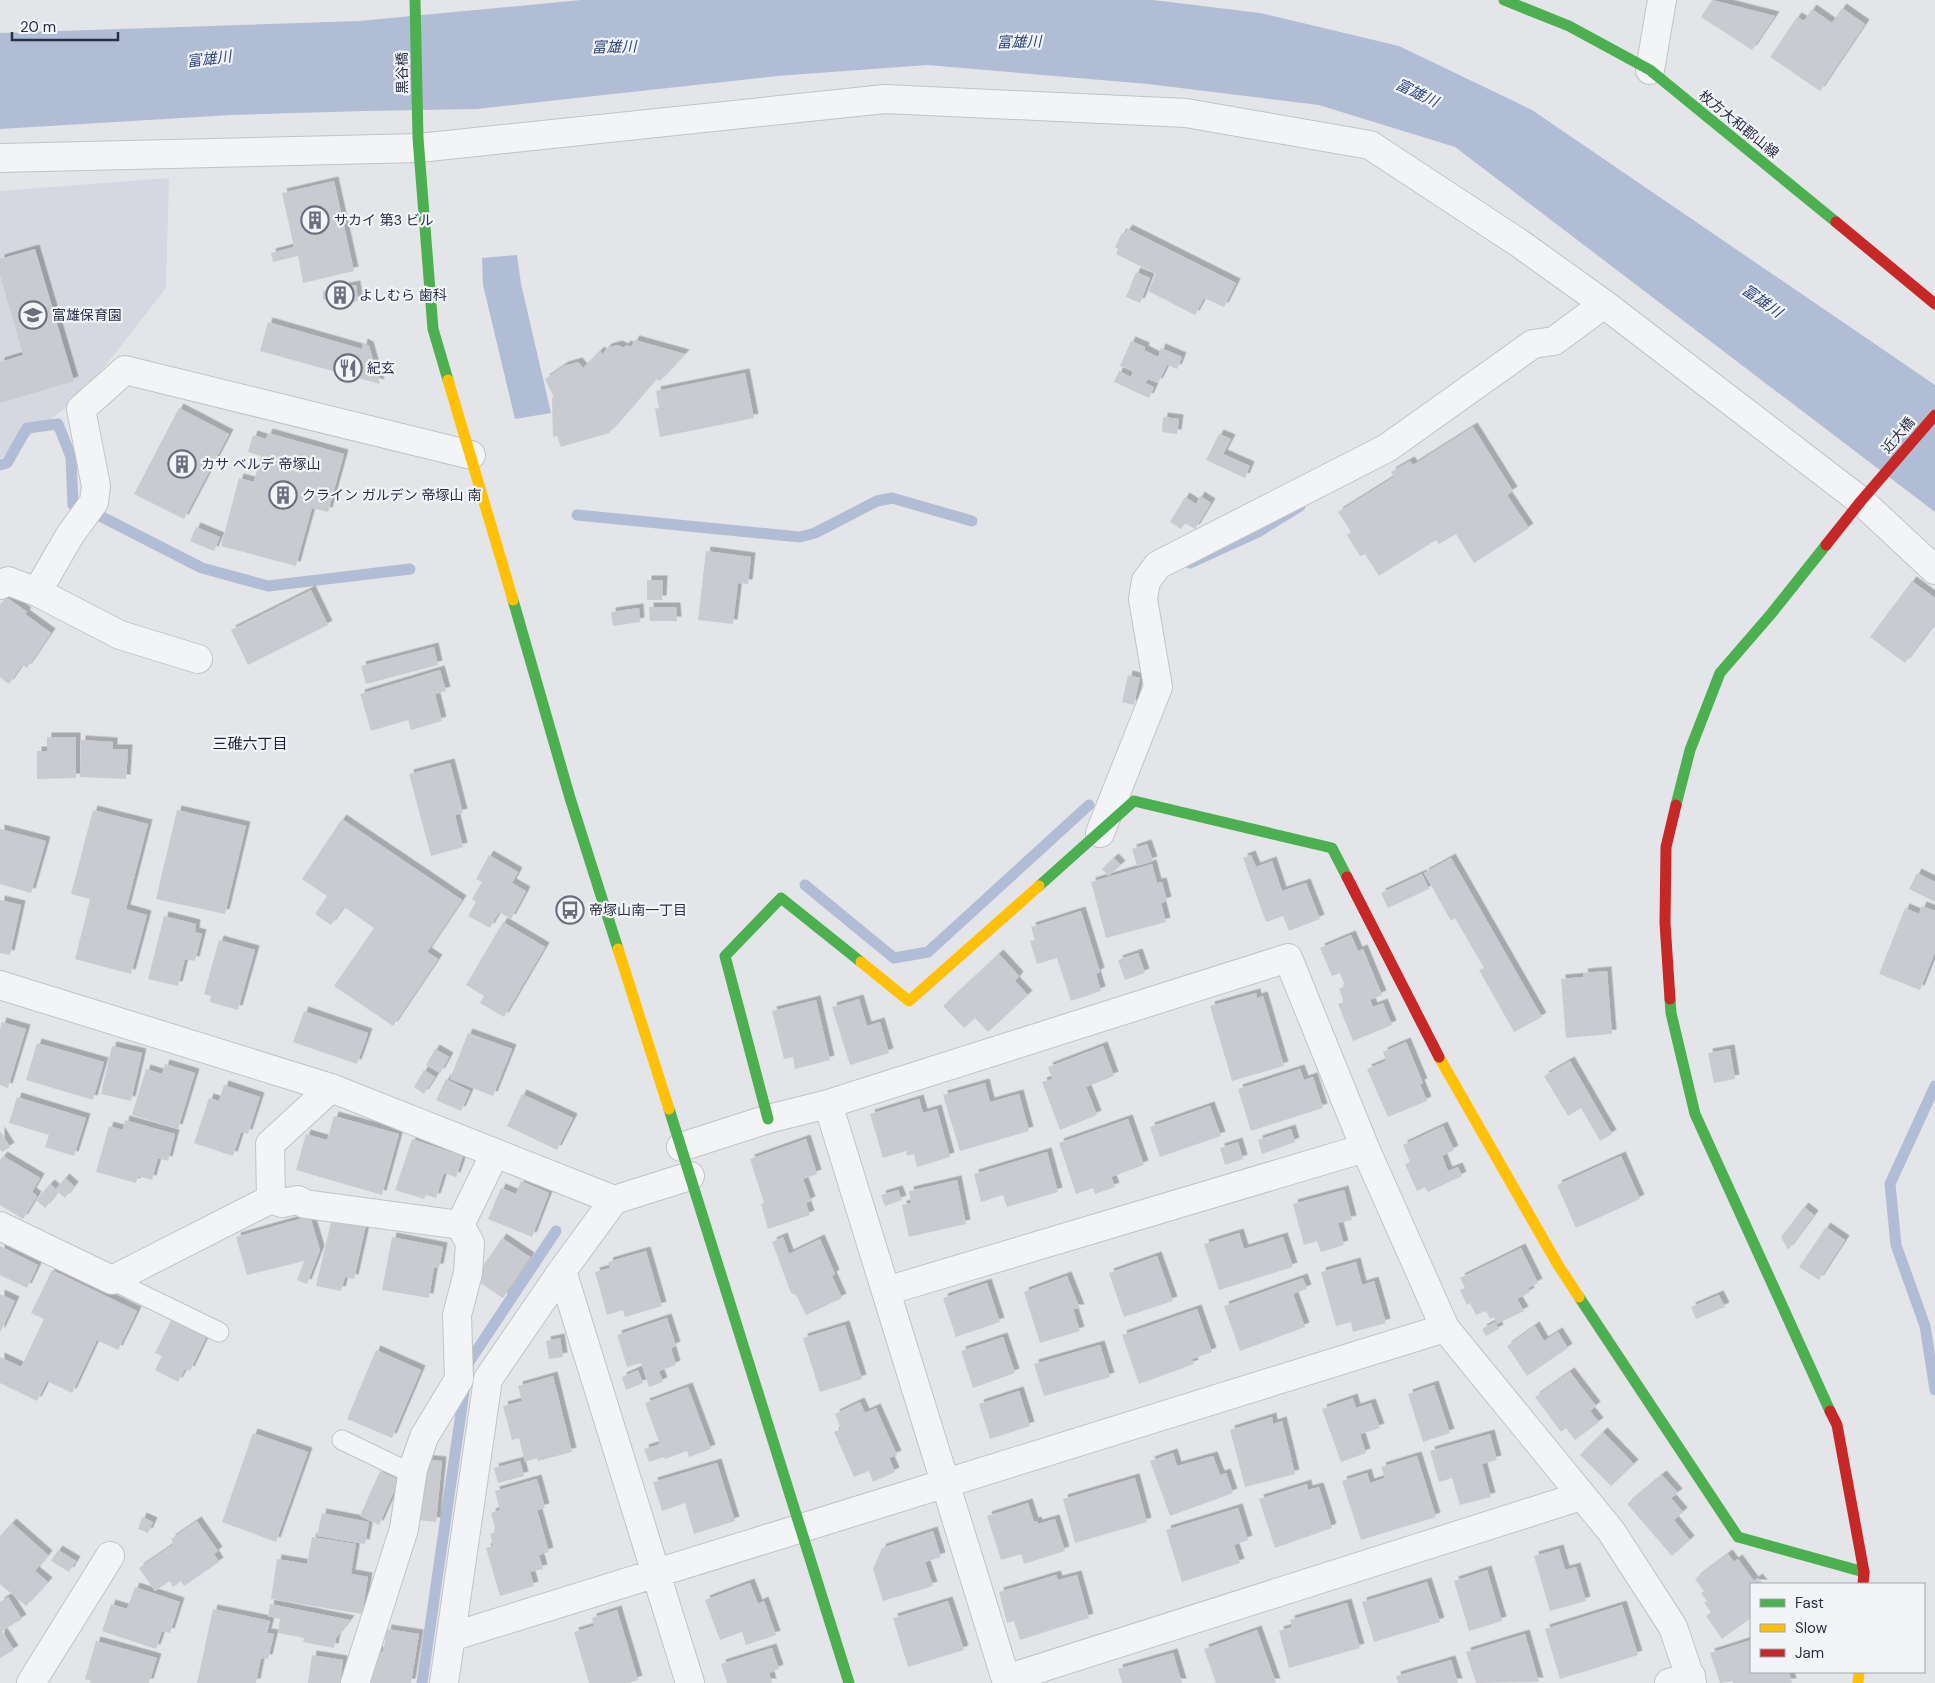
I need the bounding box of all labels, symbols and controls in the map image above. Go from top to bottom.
scale bar [12,10,119,42]
text: 20 m [20,17,56,37]
water label: 富雄川 [996,32,1044,52]
water label: 富雄川 [591,37,639,57]
water label: 富雄川 [185,46,235,72]
street label: 黒谷橋 [393,52,411,94]
water label: 富雄川 [1392,74,1443,113]
street label: 枚方大和郡山線 [1695,86,1783,162]
building icon: サカイ 第3 ビル [300,205,330,235]
place label: サカイ 第3 ビル [334,211,434,229]
building icon: よしむら 歯科 [325,280,355,310]
water label: 富雄川 [1738,280,1788,323]
place label: よしむら 歯科 [359,286,447,304]
school or university icon: 富雄保育園 [18,300,48,330]
place label: 富雄保育園 [52,306,122,324]
restaurant icon: 紀玄 [333,353,363,383]
place label: 紀玄 [367,359,395,377]
street label: 近大橋 [1877,413,1919,457]
building icon: カサ ベルデ 帝塚山 [167,449,197,479]
place label: カサ ベルデ 帝塚山 [201,455,320,473]
building icon: クライン ガルデン 帝塚山 南 [268,480,298,510]
place label: クライン ガルデン 帝塚山 南 [302,486,481,504]
district label: 三碓六丁目 [212,734,288,754]
bus stop icon: 帝塚山南一丁目 [555,895,585,925]
place label: 帝塚山南一丁目 [589,901,687,919]
legend [1750,1583,1925,1673]
text: Fast [1795,1593,1824,1613]
text: Slow [1795,1618,1828,1638]
text: Jam [1795,1643,1824,1663]

